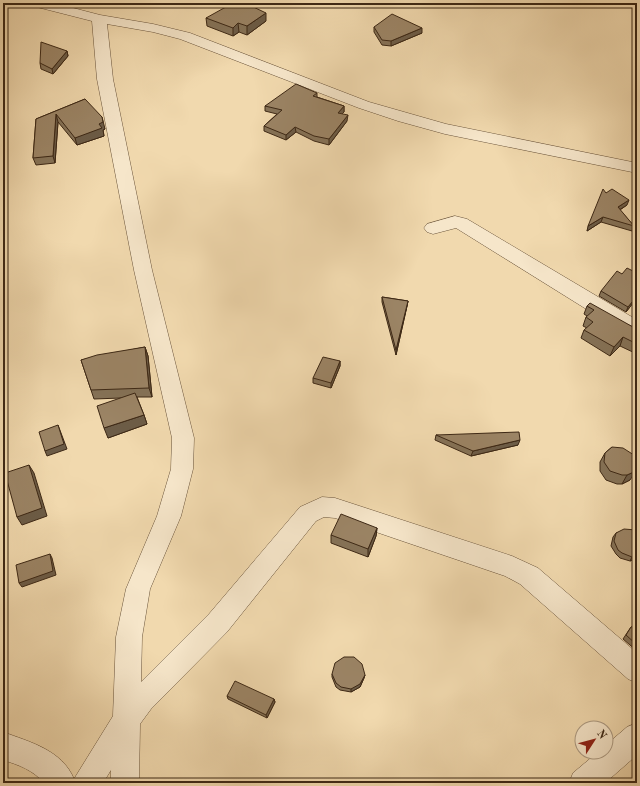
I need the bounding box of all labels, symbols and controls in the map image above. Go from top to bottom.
north arrow [574,720,614,760]
text: N [594,728,608,742]

